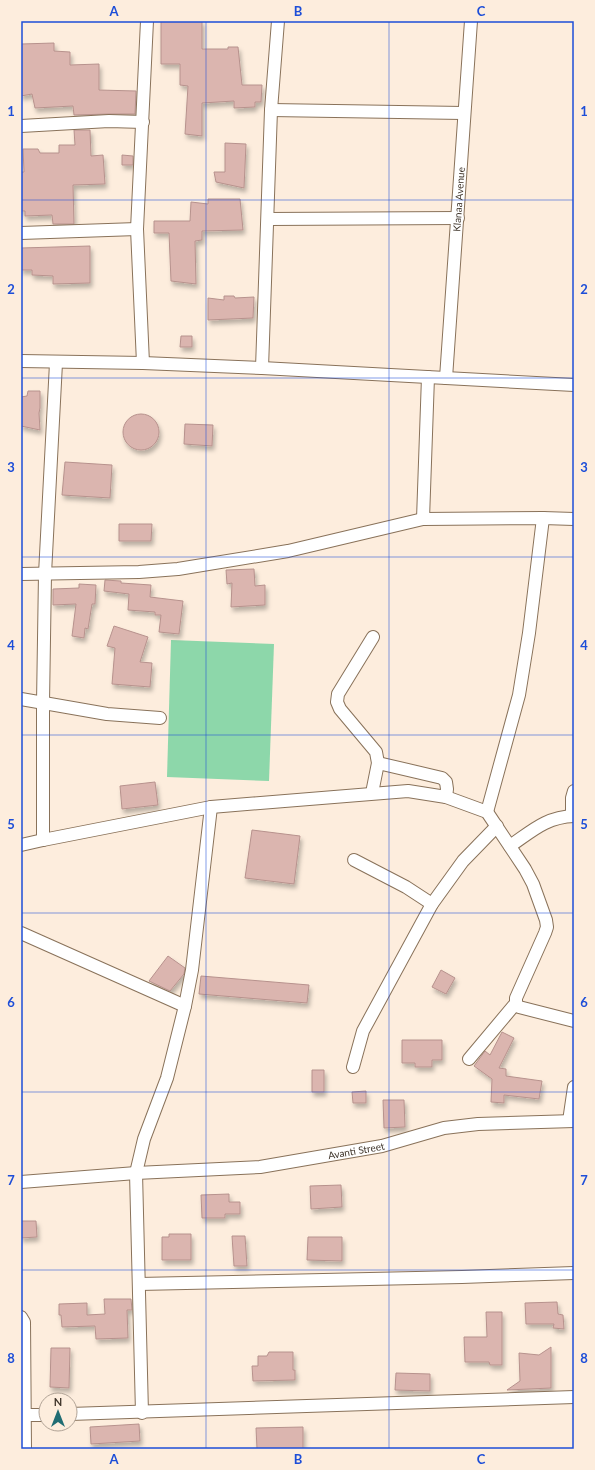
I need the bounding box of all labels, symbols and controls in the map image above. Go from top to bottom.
text: A [108,3,119,19]
text: B [294,3,303,19]
text: C [477,3,486,19]
text: 1 [7,103,15,119]
text: 1 [580,103,588,119]
street label: Klanaa Avenue [450,167,467,232]
text: 2 [7,281,15,297]
text: 2 [580,281,588,297]
text: 3 [7,459,15,475]
text: 3 [580,459,588,475]
text: 4 [7,637,15,653]
text: 4 [580,637,588,653]
text: 5 [7,816,15,832]
text: 5 [580,816,588,832]
text: 6 [7,994,15,1010]
text: 6 [580,994,588,1010]
street label: Avanti Street [327,1140,386,1161]
text: 7 [7,1172,15,1188]
text: 7 [580,1172,588,1188]
text: 8 [7,1350,15,1366]
text: 8 [580,1350,588,1366]
north arrow [38,1392,78,1432]
text: N [54,1395,62,1408]
text: A [108,1451,119,1467]
text: B [294,1451,303,1467]
text: C [477,1451,486,1467]

